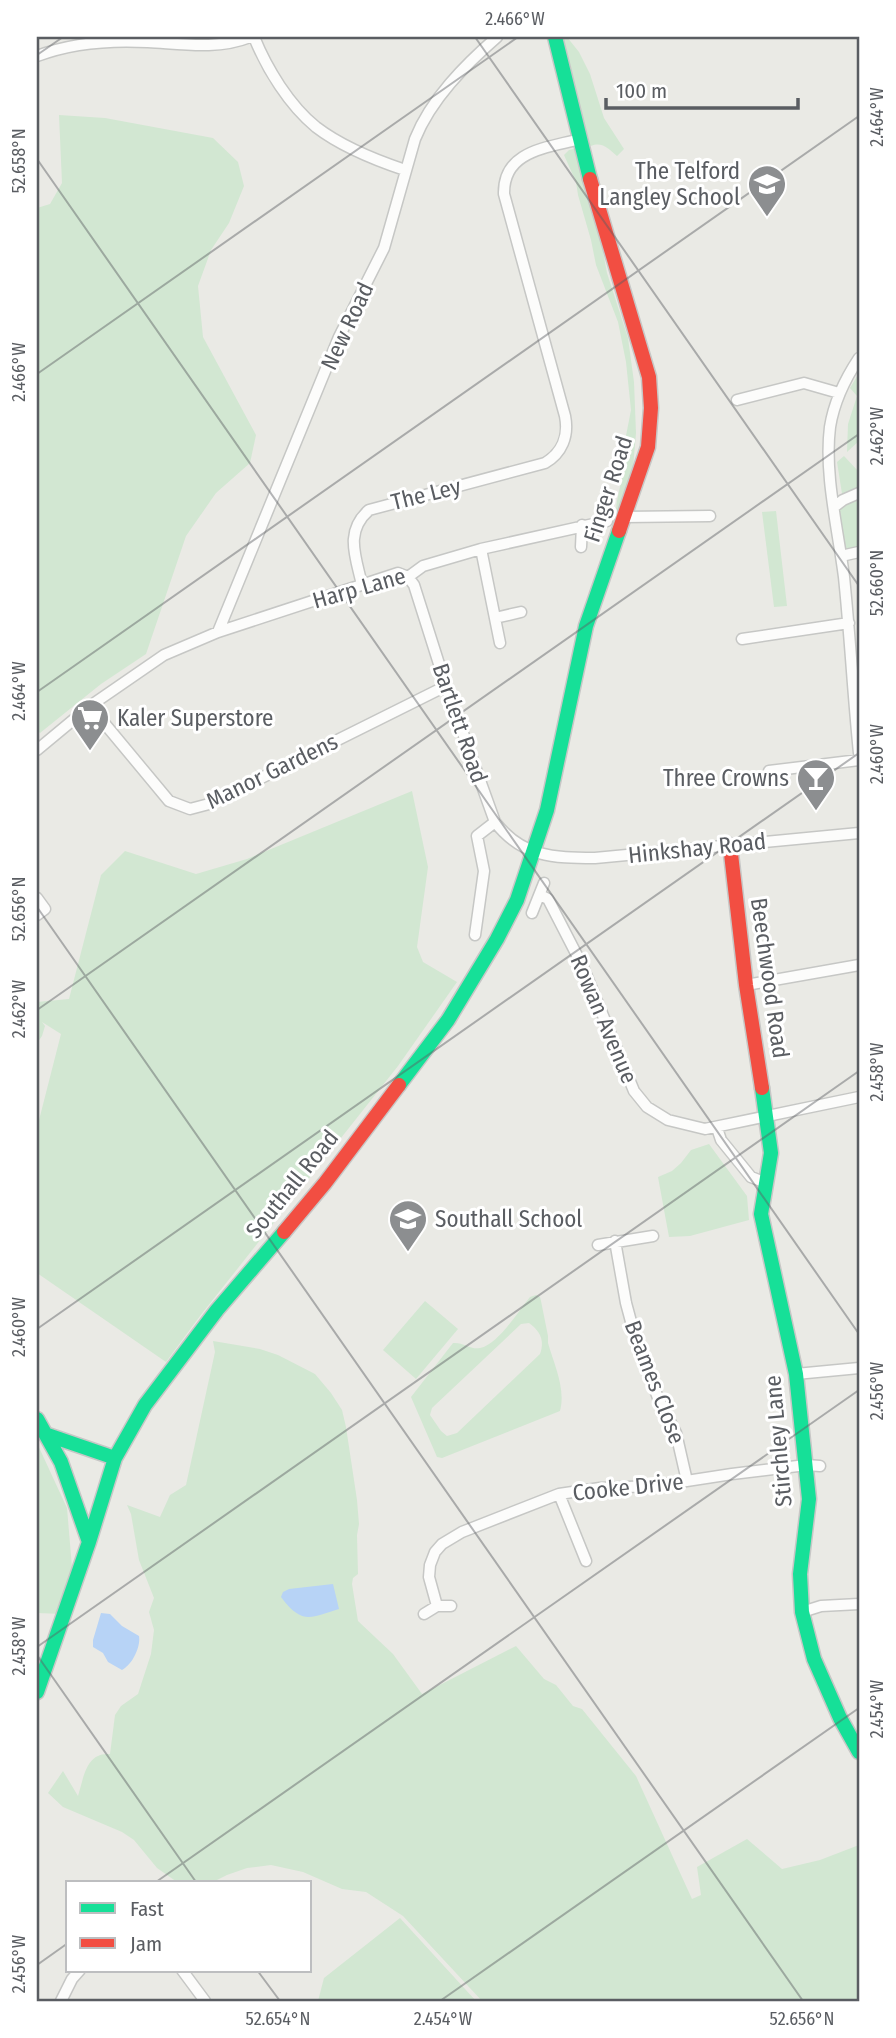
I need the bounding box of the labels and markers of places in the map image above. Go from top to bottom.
place label: The Telford Langley School [599,157,740,211]
school or university icon: The Telford Langley School [746,163,788,218]
supermarket icon: Kaler Superstore [69,697,111,752]
place label: Kaler Superstore [117,704,273,732]
bar icon: Three Crowns [795,757,837,812]
place label: Three Crowns [663,764,789,792]
school or university icon: Southall School [387,1198,429,1253]
place label: Southall School [435,1205,582,1233]

